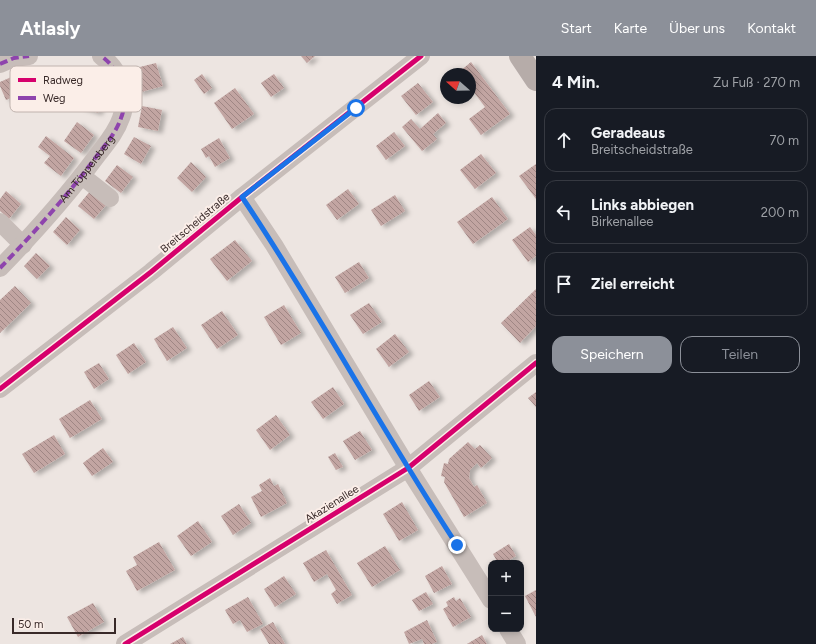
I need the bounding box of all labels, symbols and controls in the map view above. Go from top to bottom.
text: Atlasly [20,17,80,40]
text: Start [561,20,592,37]
text: Karte [614,20,647,37]
text: Über uns [669,20,725,37]
text: Kontakt [747,20,796,37]
legend [10,66,142,112]
north arrow [440,68,476,104]
text: 4 Min. [552,72,600,92]
text: Radweg [43,74,83,87]
text: Zu Fuß · 270 m [713,75,800,90]
text: Weg [43,92,66,105]
route start [347,99,365,117]
text: Geradeaus [591,124,665,142]
icon: ahead [553,129,575,151]
street label: Am Töppersberg [56,132,117,205]
text: 70 m [769,133,799,148]
text: Breitscheidstraße [591,142,693,157]
street label: Breitscheidstraße [158,190,232,256]
text: Links abbiegen [591,196,694,214]
icon: left [553,201,575,223]
text: 200 m [761,205,799,220]
text: Birkenallee [591,214,653,229]
icon: arrive [553,273,575,295]
text: Ziel erreicht [591,275,675,293]
button: Speichern [552,336,672,373]
button: Teilen [680,336,800,373]
street label: Akazienallee [303,482,361,526]
route end [448,536,466,554]
map controls [488,560,524,632]
button: + [488,560,524,596]
button: − [488,596,524,632]
scale bar [12,616,116,635]
text: 50 m [18,618,43,631]

